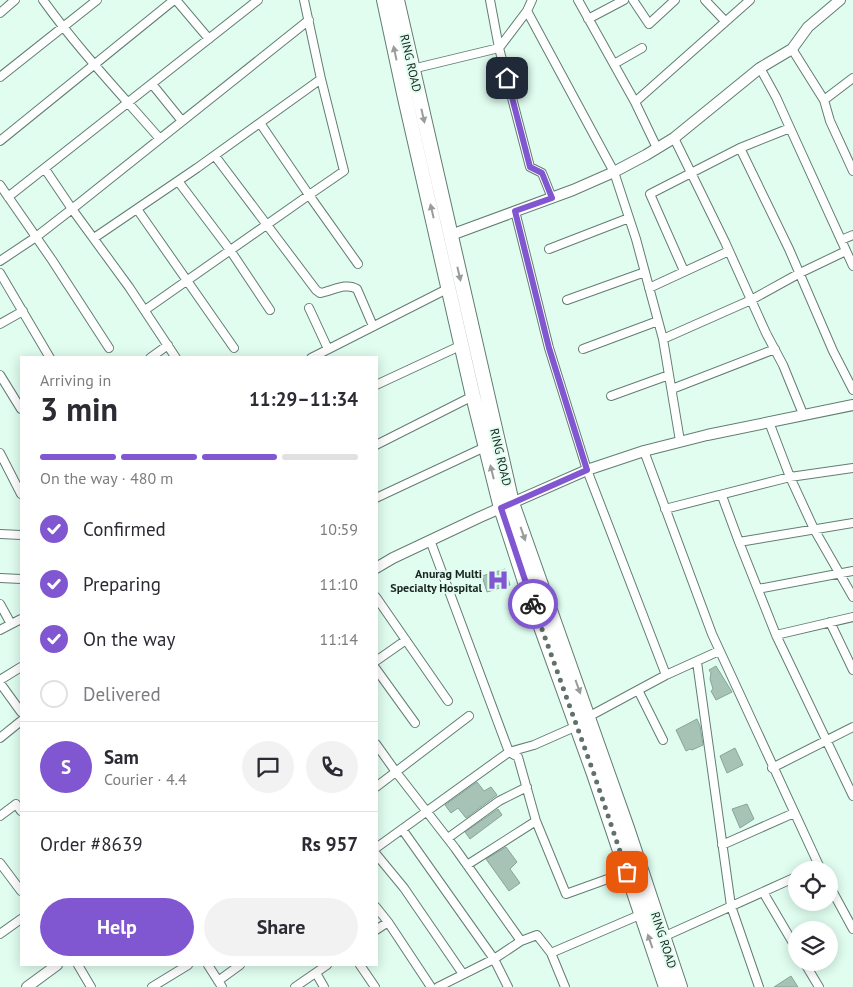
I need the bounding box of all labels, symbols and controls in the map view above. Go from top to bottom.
street label: RING ROAD [397,33,425,93]
one-way arrow [391,45,399,61]
pin [486,57,528,99]
icon: home [493,64,521,92]
one-way arrow [419,108,427,123]
one-way arrow [428,204,436,219]
one-way arrow [455,267,463,282]
text: Arriving in [40,370,111,390]
text: 11:29–11:34 [249,387,358,411]
text: 3 min [40,388,118,430]
street label: RING ROAD [487,427,515,487]
one-way arrow [488,465,496,480]
text: On the way · 480 m [40,468,173,488]
icon: check [40,515,68,543]
text: Confirmed [83,517,166,541]
text: 10:59 [320,519,358,539]
one-way arrow [519,527,527,542]
place label: Anurag Multi Specialty Hospital [390,566,482,595]
hospital icon: Anurag Multi Specialty Hospital [485,567,511,593]
icon: check [40,570,68,598]
text: Preparing [83,572,161,596]
text: 11:10 [320,574,358,594]
courier [508,579,558,629]
icon: bike [519,590,547,618]
icon: check [40,625,68,653]
text: On the way [83,627,175,651]
text: 11:14 [320,629,358,649]
one-way arrow [575,679,582,694]
text: Delivered [83,682,161,706]
button: chat [242,741,294,793]
button: phone [306,741,358,793]
text: Sam [104,745,139,769]
text: S [61,755,71,779]
text: Courier · 4.4 [104,769,187,789]
text: Order #8639 [40,832,143,856]
text: Rs 957 [301,832,358,856]
pin [606,851,648,893]
icon: bag [613,858,641,886]
map controls [788,861,838,971]
button: locate [788,861,838,911]
button: Help [40,898,194,956]
button: Share [204,898,358,956]
street label: RING ROAD [648,910,680,970]
button: layers [788,921,838,971]
one-way arrow [646,933,654,948]

